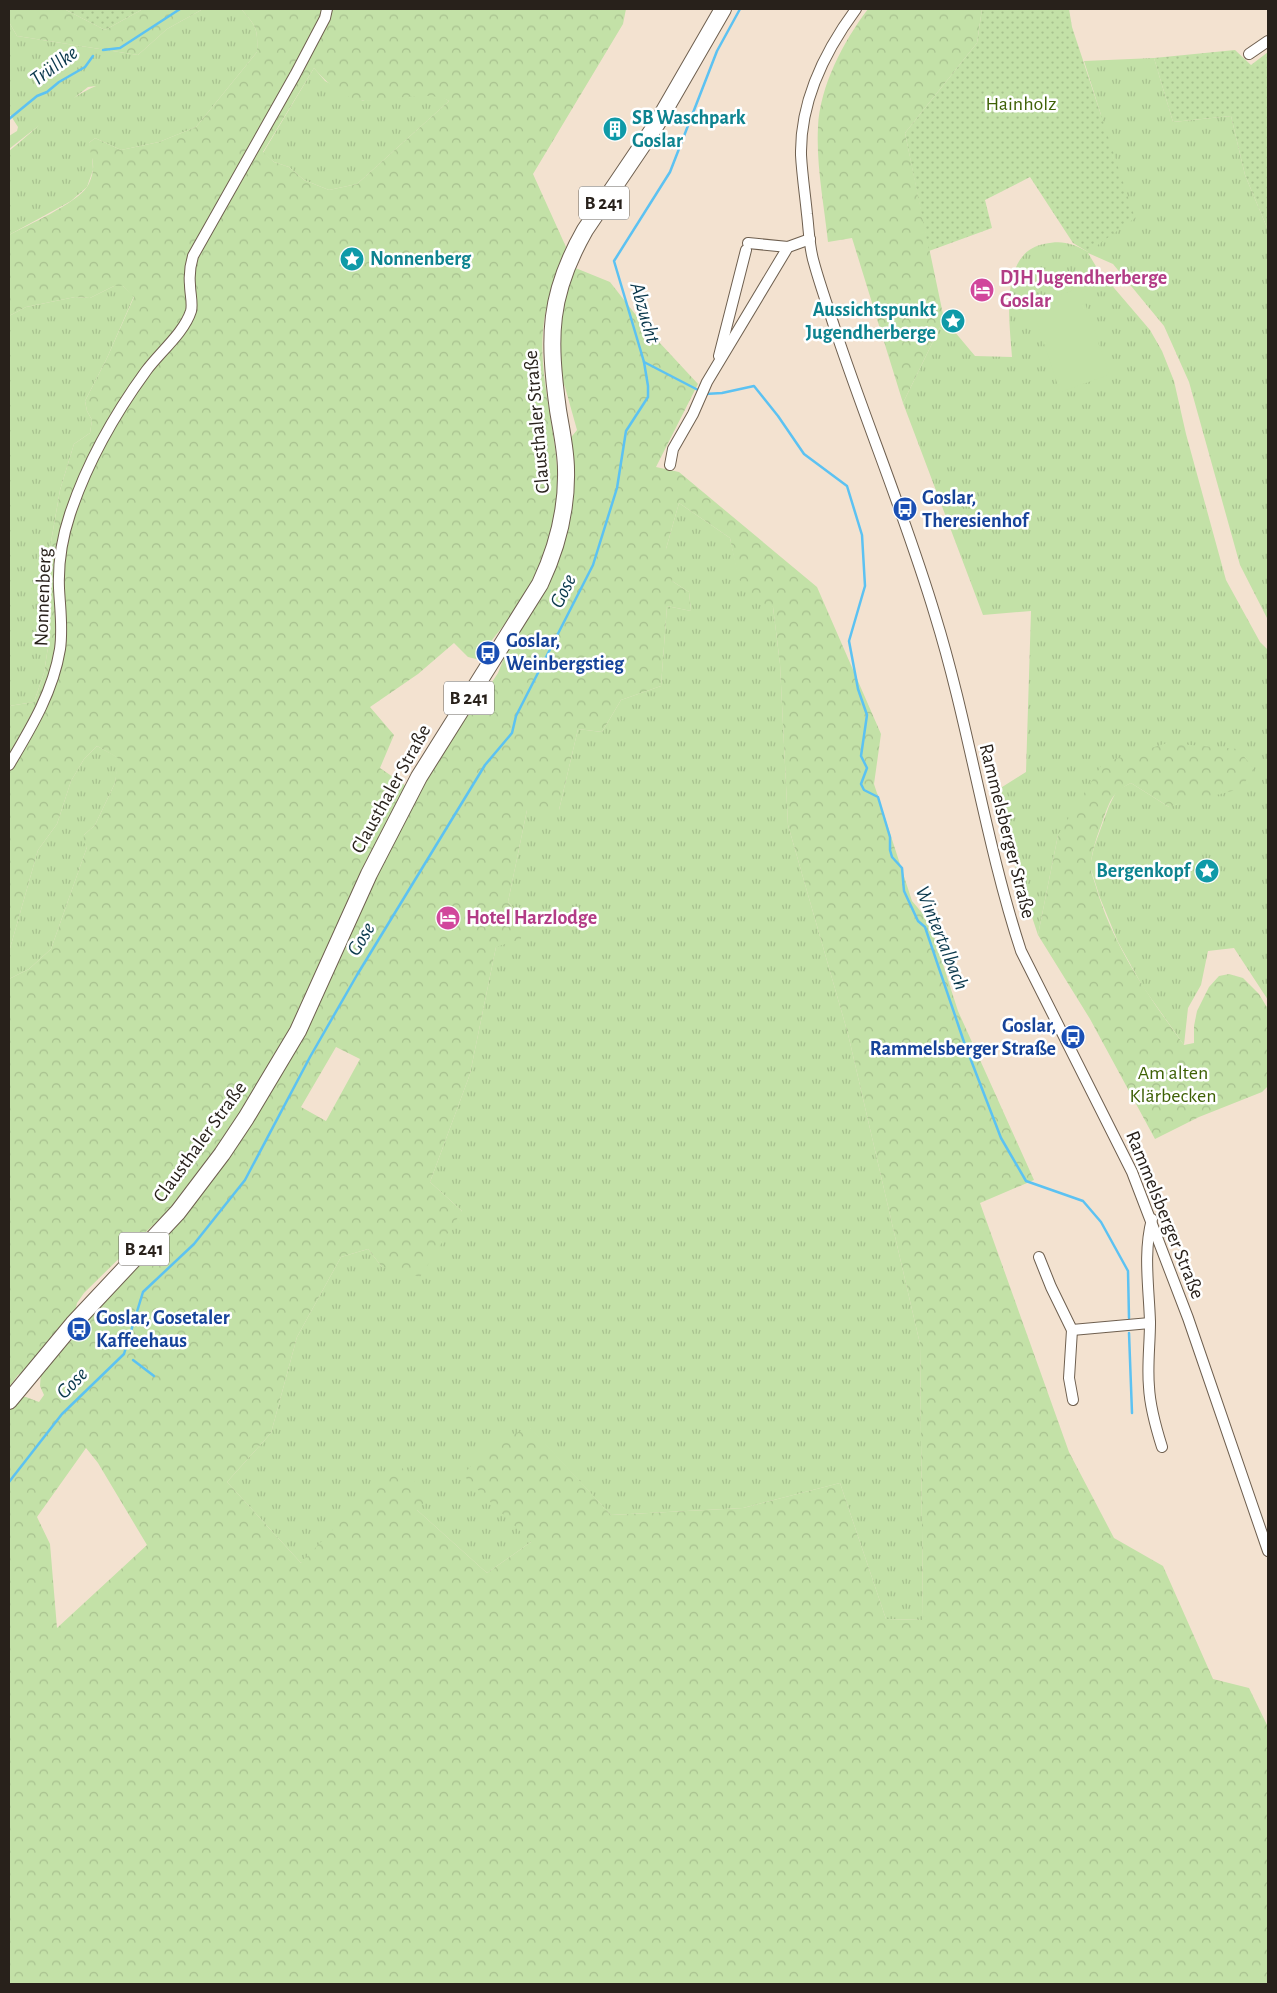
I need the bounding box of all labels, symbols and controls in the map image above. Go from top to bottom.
water label: Trüllke [26,42,82,90]
park label: Hainholz [985,94,1057,114]
place label: SB Waschpark Goslar [632,108,746,151]
building icon: SB Waschpark Goslar [602,116,628,142]
road number: B 241 [579,187,629,220]
place icon: Nonnenberg [339,246,365,272]
place label: Nonnenberg [370,249,472,269]
place label: DJH Jugendherberge Goslar [1000,268,1167,311]
hotel icon: DJH Jugendherberge Goslar [969,277,995,303]
water label: Abzucht [626,279,664,346]
place label: Aussichtspunkt Jugendherberge [806,300,936,343]
place icon: Aussichtspunkt Jugendherberge [940,308,966,334]
street label: Clausthaler Straße [521,350,553,494]
place label: Goslar, Theresienhof [922,488,1030,531]
bus stop icon: Goslar, Theresienhof [892,496,918,522]
street label: Nonnenberg [31,547,55,647]
water label: Gose [546,571,580,611]
place label: Goslar, Weinbergstieg [506,631,625,674]
bus stop icon: Goslar, Weinbergstieg [475,640,501,666]
road number: B 241 [444,681,494,714]
street label: Clausthaler Straße [347,721,435,857]
street label: Rammelsberger Straße [976,742,1038,920]
place icon: Bergenkopf [1194,858,1220,884]
place label: Bergenkopf [1096,861,1191,881]
water label: Wintertalbach [912,883,972,993]
hotel icon: Hotel Harzlodge [435,905,461,931]
place label: Hotel Harzlodge [466,908,597,928]
water label: Gose [343,919,379,959]
place label: Goslar, Rammelsberger Straße [870,1016,1056,1059]
bus stop icon: Goslar, Rammelsberger Straße [1060,1024,1086,1050]
park label: Am alten Klärbecken [1130,1063,1216,1106]
street label: Clausthaler Straße [150,1078,250,1206]
street label: Rammelsberger Straße [1122,1128,1208,1302]
road number: B 241 [119,1232,169,1266]
place label: Goslar, Gosetaler Kaffeehaus [96,1308,230,1351]
bus stop icon: Goslar, Gosetaler Kaffeehaus [66,1316,92,1342]
water label: Gose [52,1363,92,1403]

